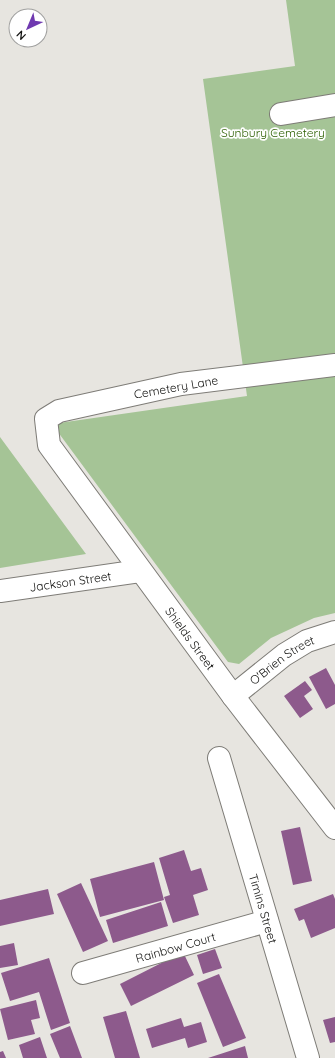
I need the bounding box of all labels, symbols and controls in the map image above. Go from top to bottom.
north arrow [8,8,48,48]
text: N [13,27,29,43]
park label: Sunbury Cemetery [221,125,325,140]
street label: Cemetery Lane [133,372,219,402]
street label: Jackson Street [28,568,112,594]
street label: Shields Street [162,604,219,673]
street label: O'Brien Street [246,632,316,688]
street label: Timins Street [246,872,281,945]
street label: Rainbow Court [134,928,217,965]

